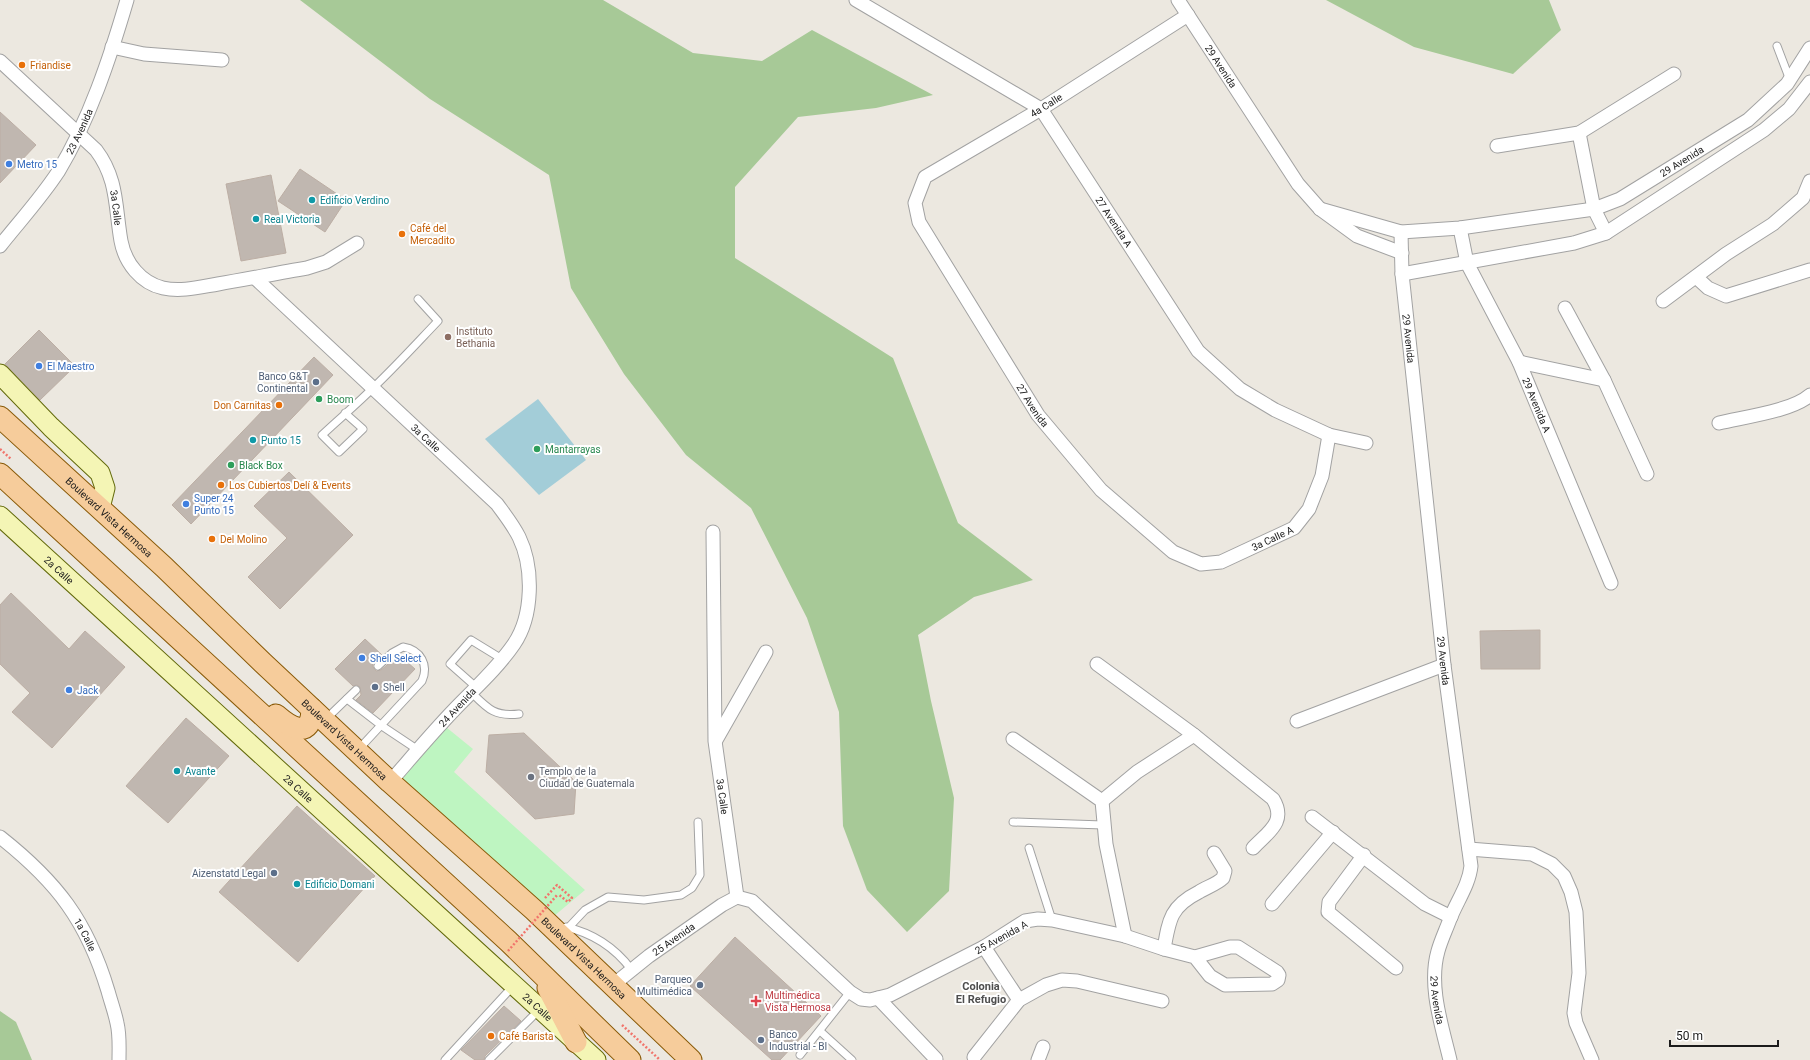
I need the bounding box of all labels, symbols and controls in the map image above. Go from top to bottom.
street label: 29 Avenida [1203,43,1239,90]
marker: Friandise [17,60,27,70]
place label: Friandise [30,60,71,71]
street label: 4a Calle [1028,91,1064,120]
street label: 23 Avenida [64,107,95,156]
street label: 29 Avenida [1658,144,1706,179]
marker: Metro 15 [4,159,14,169]
place label: Metro 15 [17,159,57,170]
street label: 3a Calle [108,189,124,226]
marker: Edificio Verdino [307,195,317,205]
place label: Edificio Verdino [320,195,389,206]
street label: 27 Avenida A [1093,195,1134,250]
marker: Real Victoria [251,214,261,224]
place label: Real Victoria [264,214,320,225]
place label: Café del Mercadito [410,223,455,246]
marker: Café del Mercadito [397,229,407,239]
street label: 29 Avenida [1400,314,1417,364]
place label: Instituto Bethania [456,326,495,349]
marker: Instituto Bethania [443,332,453,342]
marker: El Maestro [34,361,44,371]
place label: El Maestro [47,361,95,372]
place label: Banco G&T Continental [257,371,308,394]
street label: 29 Avenida A [1520,376,1553,435]
marker: Banco G&T Continental [311,377,321,387]
street label: 27 Avenida [1014,382,1051,429]
marker: Boom [314,394,324,404]
place label: Boom [327,394,354,405]
place label: Don Carnitas [214,400,271,411]
marker: Don Carnitas [274,400,284,410]
street label: 3a Calle [409,422,442,454]
marker: Punto 15 [248,435,258,445]
place label: Punto 15 [261,435,301,446]
marker: Mantarrayas [532,444,542,454]
place label: Mantarrayas [545,444,601,455]
marker: Black Box [226,460,236,470]
place label: Black Box [239,460,283,471]
street label: Boulevard Vista Hermosa [63,475,154,559]
marker: Los Cubiertos Delí & Events [216,480,226,490]
place label: Los Cubiertos Delí & Events [229,480,351,491]
place label: Super 24 Punto 15 [194,493,234,516]
marker: Super 24 Punto 15 [181,499,191,509]
street label: 3a Calle A [1250,524,1295,553]
marker: Del Molino [207,534,217,544]
place label: Del Molino [220,534,268,545]
street label: 2a Calle [42,554,76,586]
street label: 29 Avenida [1435,636,1452,686]
marker: Shell Select [357,653,367,663]
place label: Shell Select [370,653,422,664]
marker: Shell [370,682,380,692]
place label: Shell [383,682,405,693]
marker: Jack [64,685,74,695]
place label: Jack [77,685,99,696]
street label: 24 Avenida [437,686,478,729]
street label: Boulevard Vista Hermosa [299,697,389,782]
marker: Avante [172,766,182,776]
place label: Avante [185,766,216,777]
place label: Templo de la Ciudad de Guatemala [539,766,635,789]
marker: Templo de la Ciudad de Guatemala [526,772,536,782]
street label: 2a Calle [281,773,315,805]
street label: 3a Calle [714,778,730,815]
place label: Aizenstatd Legal [192,868,266,879]
marker: Aizenstatd Legal [269,868,279,878]
marker: Edificio Domani [292,879,302,889]
place label: Edificio Domani [305,879,374,890]
street label: Boulevard Vista Hermosa [539,915,628,1001]
street label: 1a Calle [72,916,98,953]
street label: 25 Avenida A [973,918,1030,956]
street label: 25 Avenida [650,921,697,958]
place label: Parqueo Multimédica [637,974,692,997]
street label: 29 Avenida [1429,976,1446,1026]
marker: Parqueo Multimédica [695,980,705,990]
district label: Colonia El Refugio [956,980,1006,1006]
place label: Multimédica Vista Hermosa [765,990,831,1013]
street label: 2a Calle [520,991,554,1023]
marker: Multimédica Vista Hermosa [750,995,762,1007]
scale bar [1670,1022,1778,1048]
place label: Banco Industrial - BI [769,1029,827,1052]
text: 50 m [1676,1029,1703,1043]
marker: Café Barista [486,1031,496,1041]
place label: Café Barista [499,1031,553,1042]
marker: Banco Industrial - BI [756,1035,766,1045]

